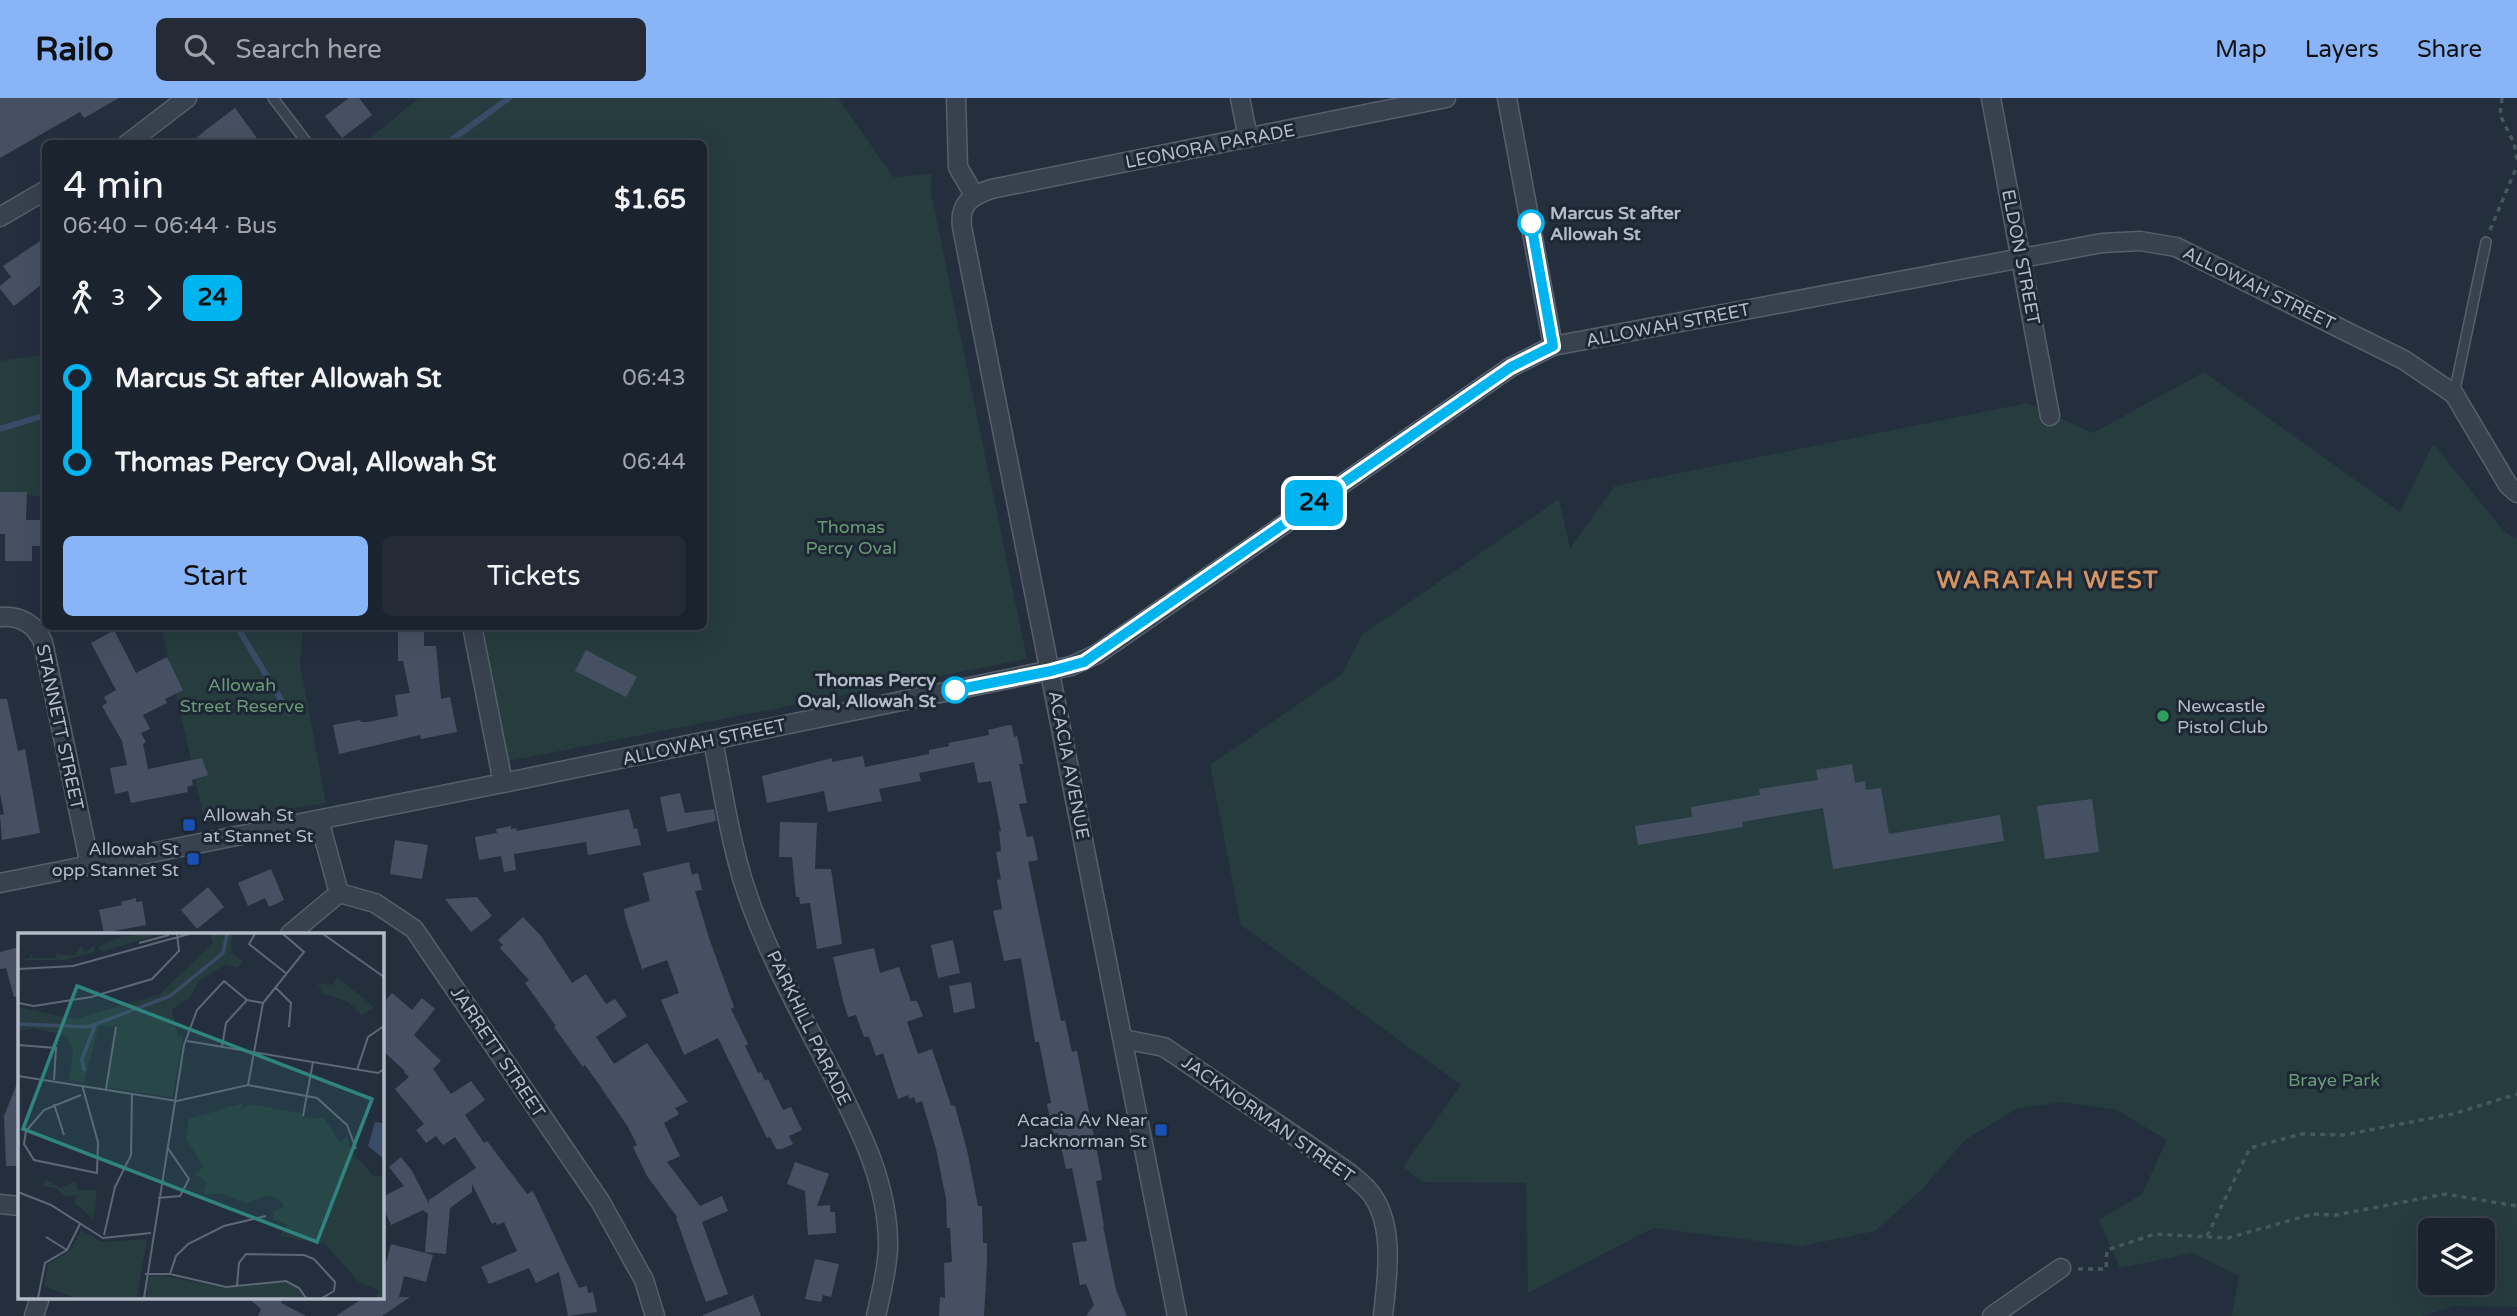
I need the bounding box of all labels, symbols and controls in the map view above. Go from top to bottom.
search box [156,18,646,81]
text: Railo [35,30,114,69]
icon: search [180,30,218,68]
text: Search here [236,34,382,65]
text: Map [2215,35,2267,64]
text: Layers [2305,35,2379,64]
text: Share [2417,35,2482,64]
street label: LEONORA PARADE [1123,119,1297,173]
text: 4 min [63,163,164,209]
text: $1.65 [614,184,686,215]
street label: ELDON STREET [1997,188,2045,326]
place label: Marcus St after Allowah St [1550,202,1682,245]
marker: Marcus St after Allowah St [1518,210,1544,236]
text: 06:40 – 06:44 · Bus [63,212,277,240]
street label: ALLOWAH STREET [2179,242,2339,334]
icon: walk [63,279,101,317]
icon: forward [135,279,173,317]
text: 24 [197,283,228,312]
text: 3 [111,284,125,312]
street label: ALLOWAH STREET [1584,298,1752,352]
text: Marcus St after Allowah St [115,363,441,394]
text: 06:43 [622,364,686,392]
text: Thomas Percy Oval, Allowah St [115,447,496,478]
text: 06:44 [622,448,686,476]
line badge: 24 [1282,480,1346,526]
text: 24 [1299,488,1329,517]
park label: Thomas Percy Oval [805,516,897,559]
button: Start [63,536,368,616]
button: Tickets [382,536,686,616]
district label: WARATAH WEST [1936,566,2160,595]
street label: STANNETT STREET [32,642,88,812]
place label: Thomas Percy Oval, Allowah St [797,669,936,712]
park label: Allowah Street Reserve [180,674,304,717]
marker: Thomas Percy Oval, Allowah St [942,677,968,703]
street label: ACACIA AVENUE [1044,689,1094,841]
place label: Newcastle Pistol Club [2177,695,2268,738]
marker: Newcastle Pistol Club [2155,708,2171,724]
street label: ALLOWAH STREET [620,714,788,770]
place label: Allowah St at Stannet St [203,804,313,847]
marker: Allowah St at Stannet St [181,817,197,833]
place label: Allowah St opp Stannet St [52,838,179,881]
marker: Allowah St opp Stannet St [185,851,201,867]
inset map [18,933,383,1298]
street label: PARKHILL PARADE [762,947,856,1109]
street label: JARRETT STREET [446,982,550,1122]
street label: JACKNORMAN STREET [1177,1051,1359,1187]
park label: Braye Park [2288,1069,2380,1091]
place label: Acacia Av Near Jacknorman St [1017,1109,1147,1152]
marker: Acacia Av Near Jacknorman St [1153,1122,1169,1138]
map controls [2418,1218,2495,1295]
button: layers [2418,1218,2495,1295]

